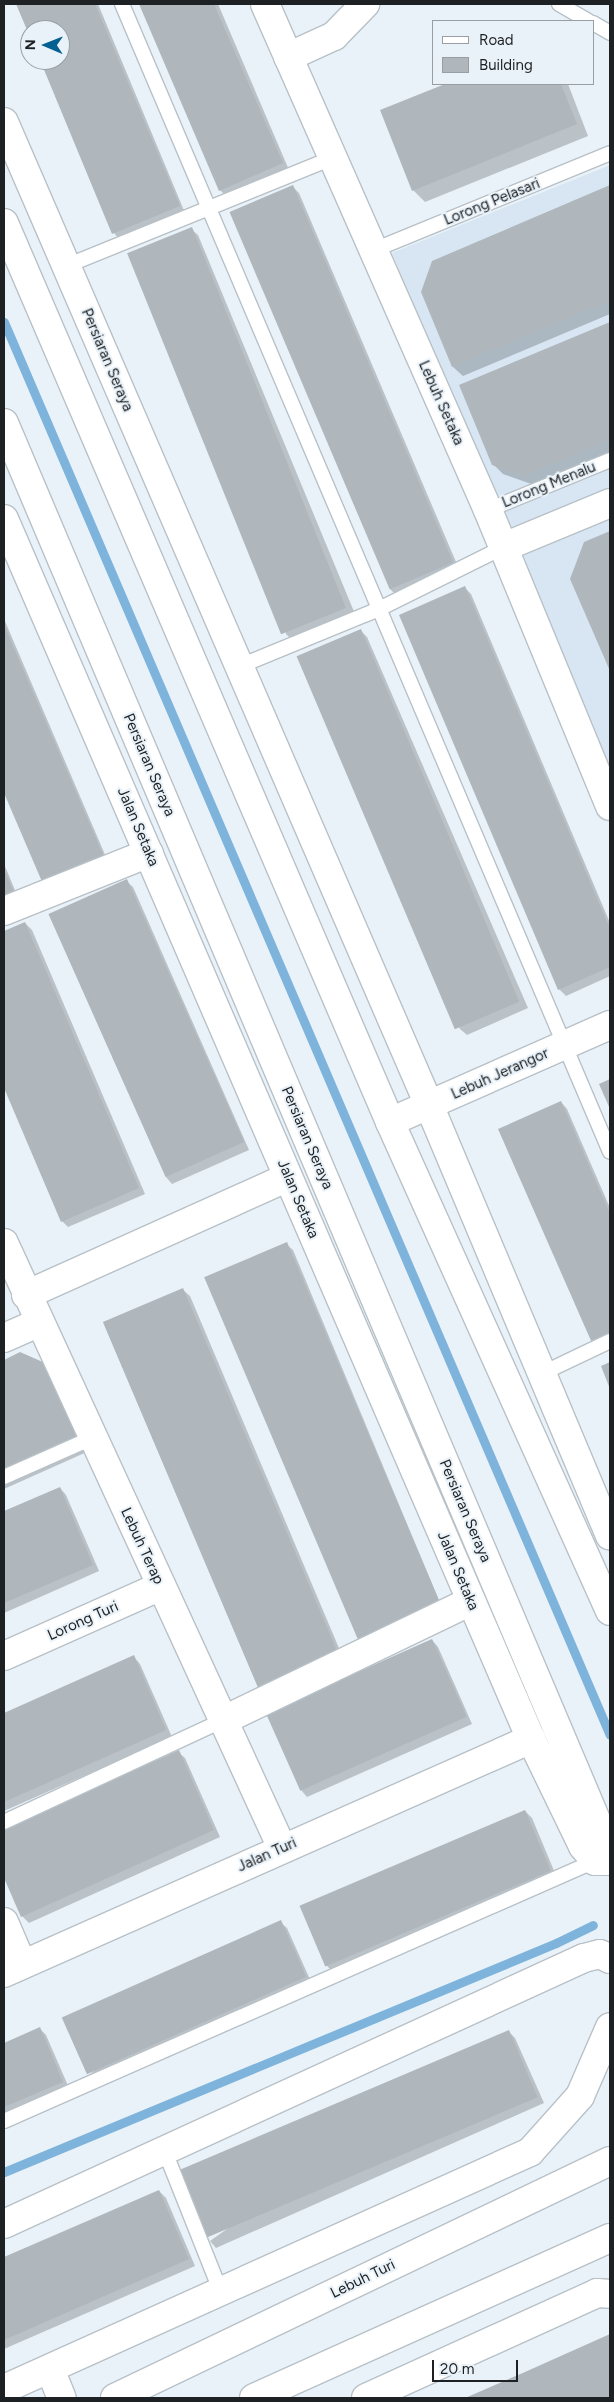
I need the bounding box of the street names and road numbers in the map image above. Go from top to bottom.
street label: Lorong Pelasari [441,175,543,229]
street label: Persiaran Seraya [77,306,137,414]
street label: Lebuh Setaka [414,358,468,448]
street label: Lorong Menalu [499,458,599,512]
street label: Persiaran Seraya [119,711,179,819]
street label: Jalan Setaka [113,785,163,869]
street label: Lebuh Jerangor [448,1044,552,1104]
street label: Persiaran Seraya [277,1084,337,1192]
street label: Jalan Setaka [273,1157,323,1241]
street label: Persiaran Seraya [435,1457,495,1565]
street label: Lebuh Terap [116,1505,168,1587]
street label: Jalan Setaka [433,1529,483,1613]
street label: Lorong Turi [45,1597,121,1645]
street label: Jalan Turi [235,1834,299,1876]
street label: Lebuh Turi [328,2256,398,2302]

